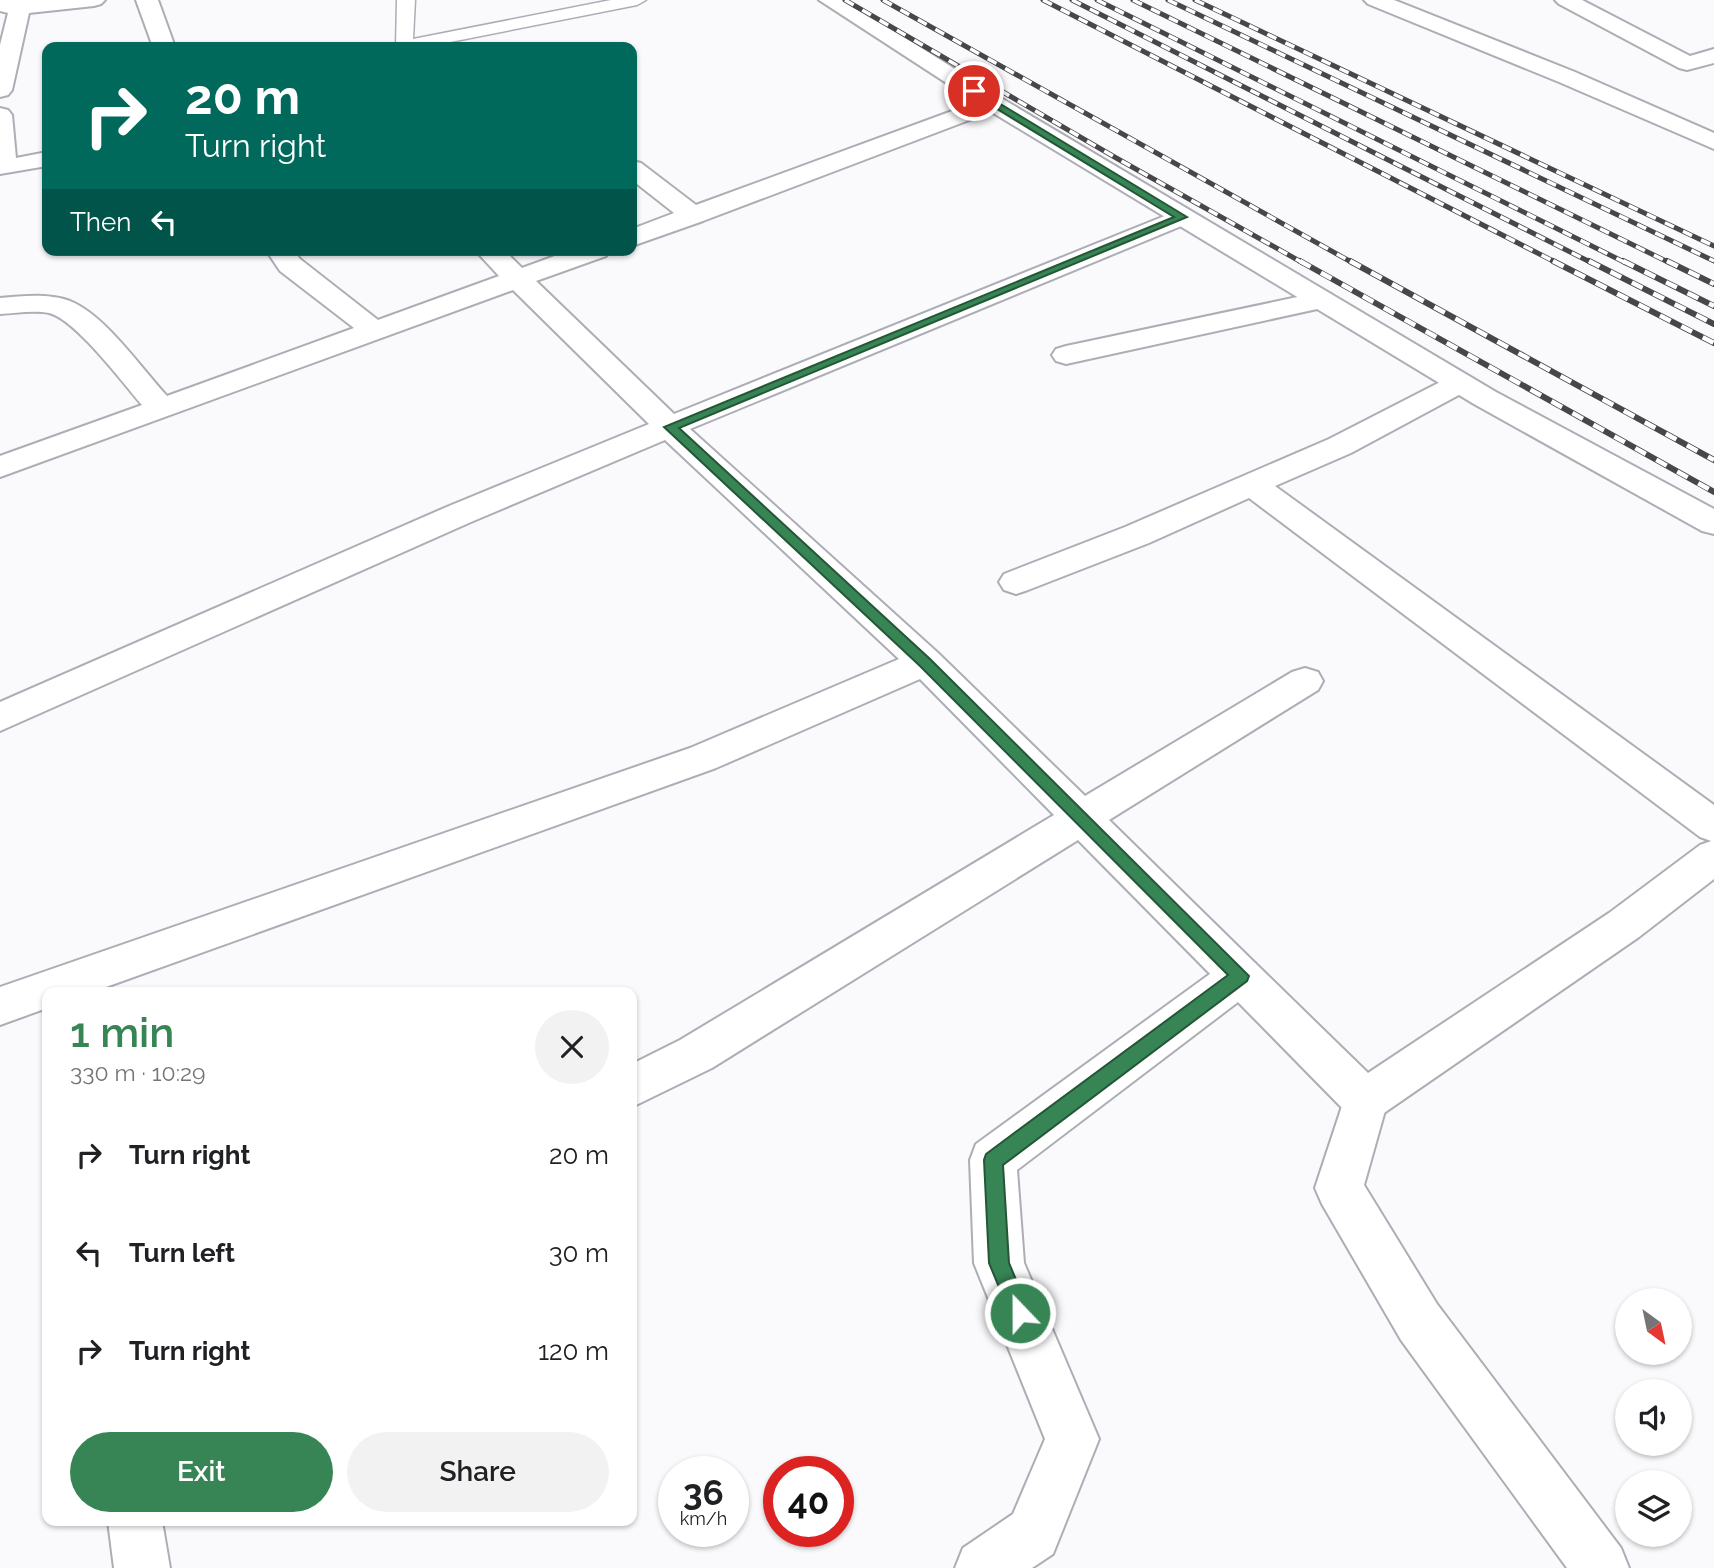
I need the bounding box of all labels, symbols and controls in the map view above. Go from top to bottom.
pin [944,61,1004,121]
text: 20 m [185,68,300,125]
icon: right [70,70,161,161]
icon: arrive [955,72,993,110]
text: Turn right [185,127,326,164]
icon: left [145,203,183,241]
text: Then [70,207,131,237]
text: 1 min [70,1008,174,1057]
button: close [535,1010,609,1084]
text: 330 m · 10:29 [70,1059,205,1086]
icon: right [70,1136,108,1174]
text: Turn right [129,1140,250,1170]
text: 20 m [549,1140,609,1170]
icon: left [70,1234,108,1272]
text: Turn left [129,1238,235,1268]
text: 30 m [549,1238,609,1268]
position arrow [983,1276,1057,1350]
north arrow [1615,1288,1692,1365]
map controls [1615,1288,1692,1547]
icon: right [70,1332,108,1370]
text: Turn right [129,1336,250,1366]
text: 120 m [538,1336,609,1366]
button: sound [1615,1379,1692,1456]
button: Exit [70,1432,333,1512]
button: Share [347,1432,609,1512]
speed limit sign: 40 [763,1456,854,1547]
button: layers [1615,1470,1692,1547]
text: 36 [683,1472,724,1513]
text: km/h [680,1508,727,1529]

